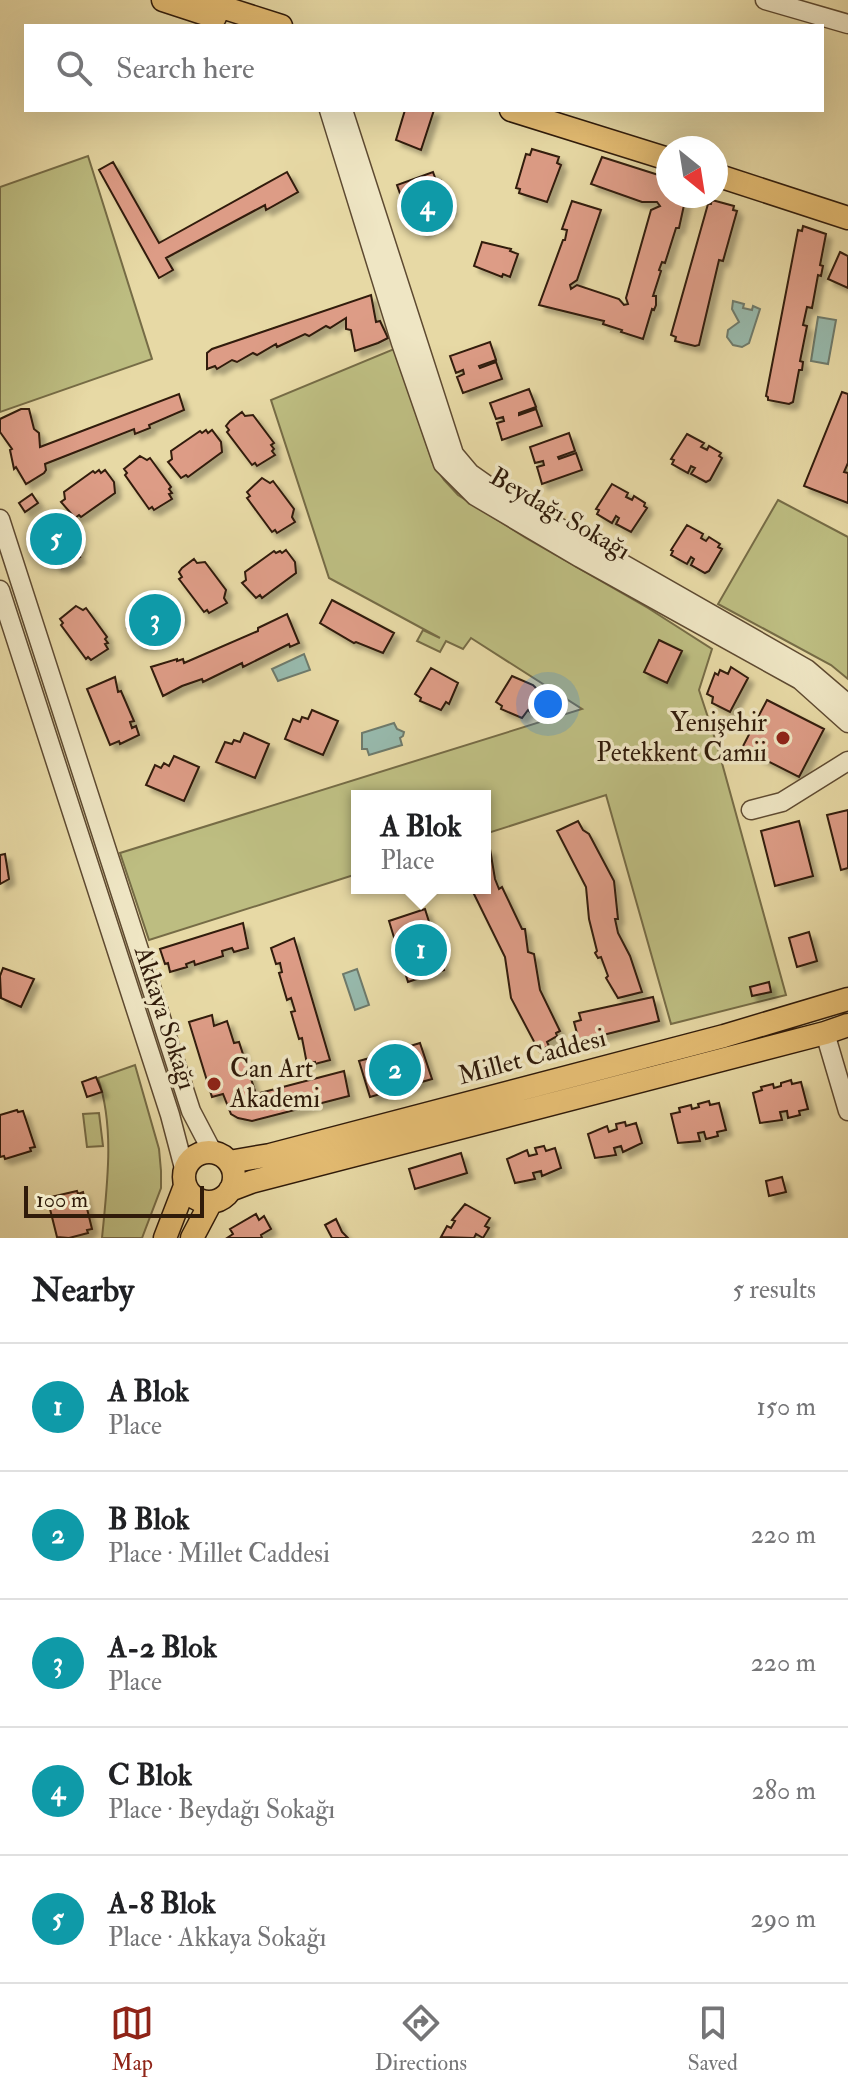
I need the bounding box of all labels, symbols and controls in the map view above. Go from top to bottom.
search box [24,24,824,112]
icon: search [52,46,96,90]
text: Search here [116,50,255,87]
north arrow [656,136,728,208]
pin: 4 [401,176,453,236]
street label: Beydağı Sokağı [484,461,636,567]
pin: 5 [30,509,82,569]
pin: 3 [129,590,181,650]
your location [528,684,568,724]
place label: Yenişehir Petekkent Camii [596,707,767,769]
marker: Yenişehir Petekkent Camii [774,729,792,747]
popup [351,790,491,894]
text: A Blok [380,808,462,845]
text: Place [380,845,434,877]
pin: 1 [395,920,447,980]
street label: Akkaya Sokağı [127,941,203,1094]
street label: Millet Caddesi [454,1022,610,1092]
pin: 2 [369,1040,421,1100]
place label: Can Art Akademi [229,1053,320,1115]
marker: Can Art Akademi [205,1075,223,1093]
scale bar [24,1182,204,1218]
text: 100 m [36,1186,88,1214]
text: Nearby [32,1269,134,1312]
text: 5 results [732,1274,816,1306]
text: A Blok [108,1373,189,1410]
text: 1 [53,1391,63,1423]
text: 150 m [757,1391,816,1423]
text: Place [108,1410,162,1442]
text: B Blok [108,1501,190,1538]
text: 2 [51,1519,65,1551]
text: 220 m [751,1519,816,1551]
text: Place · Millet Caddesi [108,1538,330,1570]
text: A-2 Blok [108,1629,217,1666]
text: 3 [53,1647,63,1679]
text: 220 m [751,1647,816,1679]
text: Place [108,1666,162,1698]
text: C Blok [108,1757,192,1794]
text: 4 [51,1775,65,1807]
text: 280 m [752,1775,816,1807]
text: Place · Beydağı Sokağı [108,1794,335,1826]
text: A-8 Blok [108,1885,216,1922]
text: 5 [52,1903,64,1935]
text: 290 m [751,1903,816,1935]
text: Place · Akkaya Sokağı [108,1922,326,1954]
tab: Map [110,2001,154,2077]
tab: Directions [375,2001,467,2077]
tab: Saved [688,2001,738,2077]

